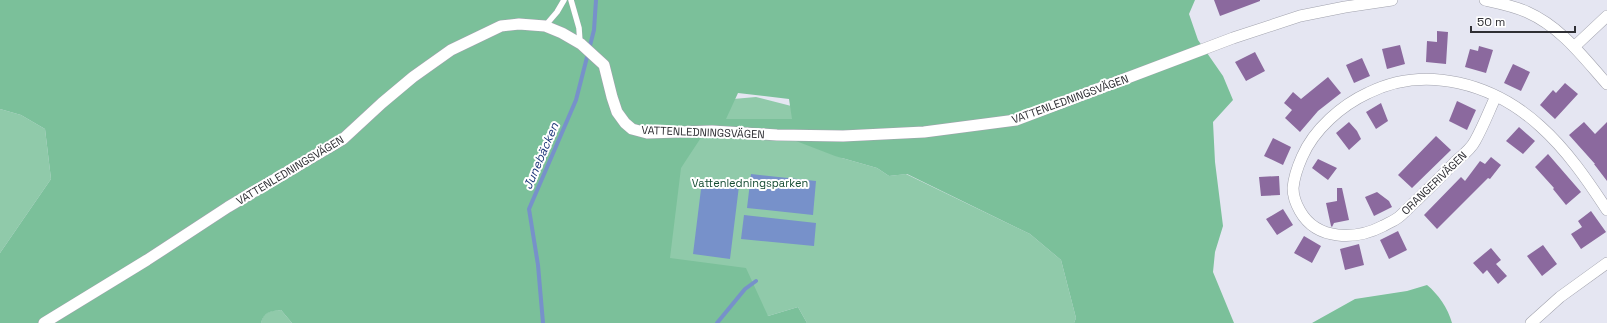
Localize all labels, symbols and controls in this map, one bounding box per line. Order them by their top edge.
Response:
scale bar [1471,8,1575,34]
text: 50 m [1477,14,1505,30]
street label: VATTENLEDNINGSVÄGEN [1010,71,1130,127]
water label: Junebäcken [520,120,562,192]
street label: VATTENLEDNINGSVÄGEN [641,123,765,141]
street label: VATTENLEDNINGSVÄGEN [234,132,346,208]
street label: ORANGERIVÄGEN [1398,148,1470,218]
park label: Vattenledningsparken [692,176,808,190]

